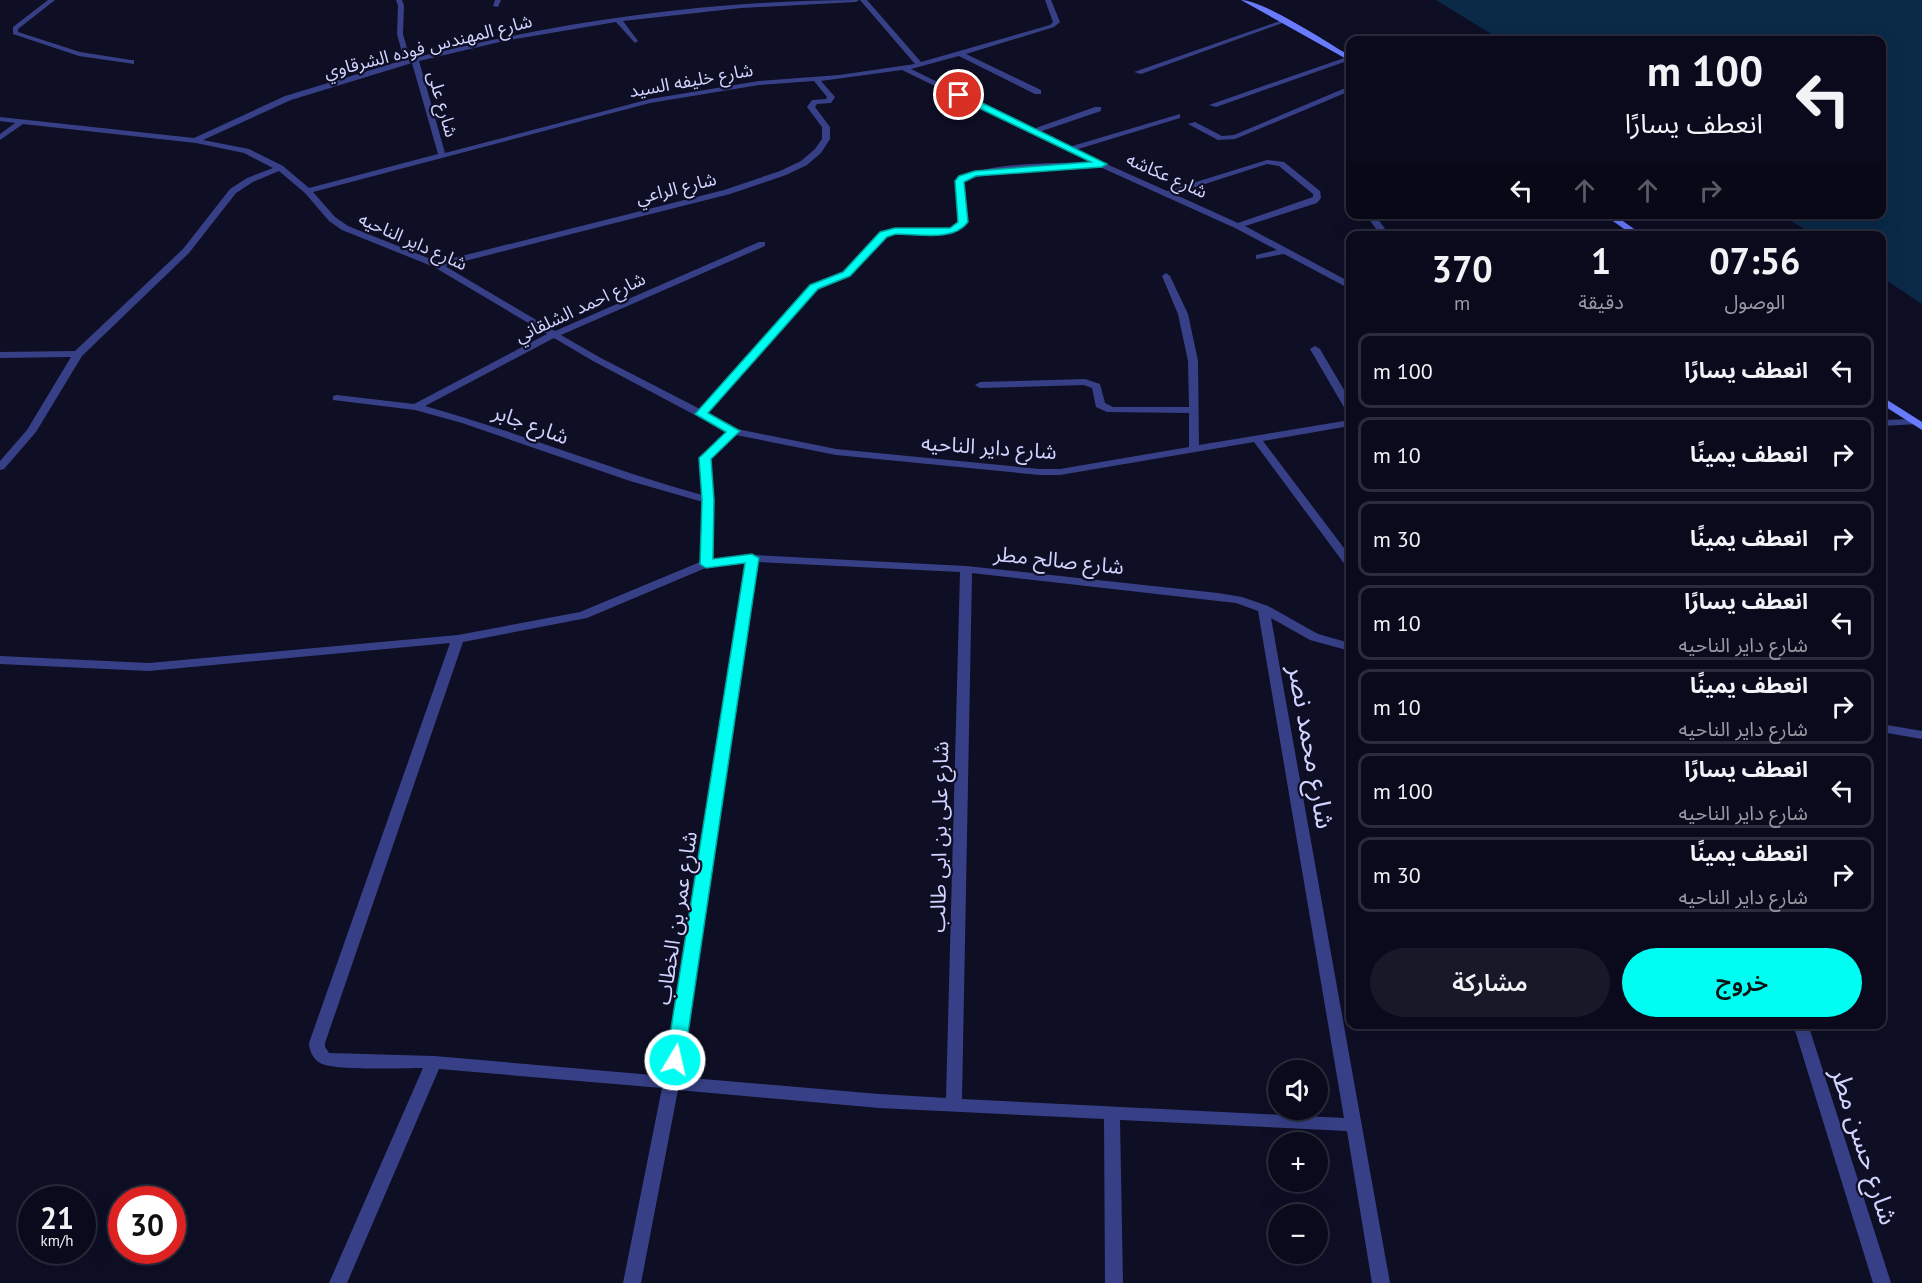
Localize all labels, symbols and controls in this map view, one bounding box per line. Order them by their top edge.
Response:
street label: شارع المهندس فوده الشرقاوي [321,9,535,86]
text: 100 m [1647,43,1763,98]
street label: شارع خليفه السيد [627,58,755,105]
icon: left [1784,60,1862,138]
street label: شارع على [420,68,463,140]
pin [933,69,984,120]
icon: arrive [942,78,975,111]
text: انعطف يسارًا [1625,106,1763,140]
street label: شارع عكاشه [1122,147,1211,206]
street label: شارع الراعي [633,167,719,212]
icon: left [1505,174,1538,207]
icon: ahead [1568,174,1601,207]
icon: ahead [1631,174,1664,207]
icon: right [1694,174,1727,207]
street label: شارع داير الناحيه [354,207,471,278]
text: 1 [1591,237,1611,284]
text: 07:56 [1709,237,1801,284]
text: 370 [1431,245,1493,292]
street label: شارع احمد الشلقاني [511,267,650,350]
text: دقيقة [1578,289,1624,315]
text: الوصول [1724,289,1785,315]
text: m [1454,290,1470,316]
icon: left [1826,354,1859,387]
text: انعطف يسارًا [1684,356,1808,384]
text: 100 m [1373,357,1433,385]
street label: شارع جابر [488,397,573,452]
street label: شارع داير الناحيه [920,429,1058,467]
icon: right [1826,438,1859,471]
text: انعطف يمينًا [1690,440,1808,468]
text: 10 m [1373,441,1421,469]
icon: right [1826,522,1859,555]
text: انعطف يمينًا [1690,524,1808,552]
text: 30 m [1373,525,1421,553]
street label: شارع صالح مطر [991,540,1125,582]
text: انعطف يسارًا [1684,587,1808,615]
icon: left [1826,606,1859,639]
text: 10 m [1373,609,1421,637]
text: شارع داير الناحيه [1679,632,1808,658]
street label: شارع محمد نصر [1278,662,1343,832]
text: انعطف يمينًا [1690,671,1808,699]
icon: right [1826,690,1859,723]
text: 10 m [1373,693,1421,721]
text: شارع داير الناحيه [1679,716,1808,742]
street label: شارع على بن ابى طالب [924,741,956,933]
text: انعطف يسارًا [1684,755,1808,783]
icon: left [1826,774,1859,807]
text: 100 m [1373,777,1433,805]
text: شارع داير الناحيه [1679,800,1808,826]
street label: شارع عمر بن الخطاب [649,829,705,1007]
text: انعطف يمينًا [1690,839,1808,867]
icon: right [1826,858,1859,891]
text: 30 m [1373,861,1421,889]
text: شارع داير الناحيه [1679,884,1808,910]
button: مشاركة [1370,948,1610,1017]
button: خروج [1622,948,1862,1017]
position arrow [643,1028,707,1092]
map controls [1268,1060,1328,1264]
button: sound [1268,1060,1328,1120]
street label: شارع حسن مطر [1821,1062,1906,1230]
button: + [1268,1132,1328,1192]
speed limit sign: 30 [108,1186,186,1264]
text: 21 [40,1198,74,1237]
button: − [1268,1204,1328,1264]
text: km/h [41,1231,73,1250]

